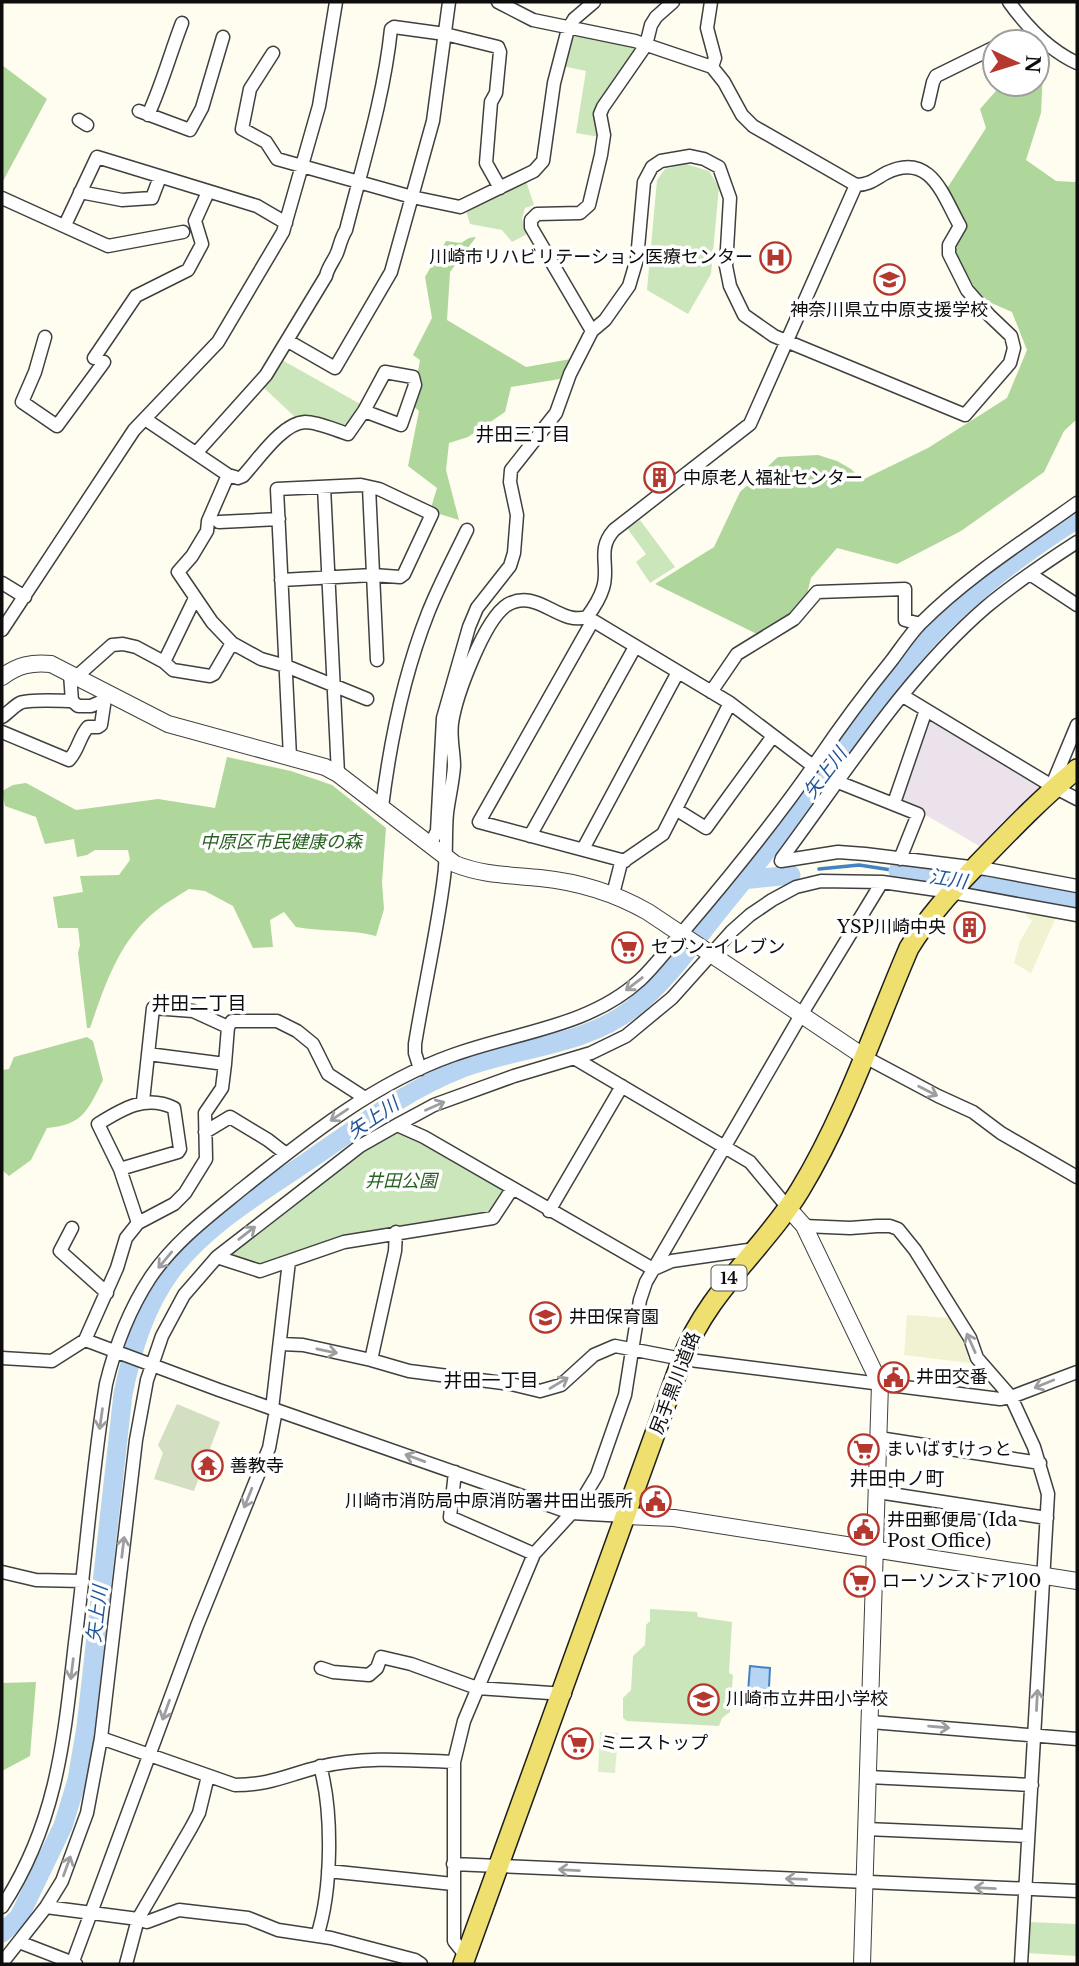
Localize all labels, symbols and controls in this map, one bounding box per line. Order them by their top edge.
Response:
north arrow [981,28,1051,98]
text: N [1020,54,1045,74]
hospital icon: 川崎市リハビリテーション医療センター [759,240,793,274]
place label: 川崎市リハビリテーション医療センター [429,246,753,268]
school or university icon: 神奈川県立中原支援学校 [872,263,906,297]
place label: 神奈川県立中原支援学校 [790,299,988,321]
district label: 井田三丁目 [475,423,571,446]
building icon: 中原老人福祉センター [643,461,677,495]
place label: 中原老人福祉センター [683,467,863,489]
water label: 矢上川 [799,742,853,803]
park label: 中原区市民健康の森 [200,831,364,853]
water label: 江川 [927,865,971,894]
building icon: YSP川崎中央 [952,910,986,944]
place label: YSP川崎中央 [836,916,946,938]
supermarket icon: セブン-イレブン [611,930,645,964]
place label: セブン-イレブン [651,936,785,958]
one-way arrow [625,976,643,991]
district label: 井田二丁目 [151,992,247,1015]
one-way arrow [917,1085,938,1099]
water label: 矢上川 [343,1091,405,1143]
one-way arrow [424,1099,445,1112]
one-way arrow [330,1108,349,1123]
park label: 井田公園 [365,1170,440,1192]
one-way arrow [238,1225,256,1240]
one-way arrow [157,1251,173,1269]
road number: 14 [712,1266,746,1290]
school or university icon: 井田保育園 [529,1300,563,1334]
place label: 井田保育園 [569,1306,659,1328]
street label: 尻手黒川道路 [645,1329,705,1437]
one-way arrow [964,1333,977,1354]
one-way arrow [316,1345,338,1358]
public building icon: 井田交番 [876,1360,910,1394]
place label: 井田交番 [916,1366,988,1388]
district label: 井田一丁目 [443,1369,539,1392]
one-way arrow [549,1375,568,1390]
one-way arrow [1034,1378,1055,1391]
one-way arrow [94,1407,107,1430]
supermarket icon: まいばすけっと [846,1432,880,1466]
place label: まいばすけっと [886,1438,1012,1460]
temple icon: 善教寺 [190,1449,224,1483]
one-way arrow [404,1451,426,1463]
place label: 善教寺 [230,1455,284,1477]
district label: 井田中ノ町 [849,1467,945,1490]
public building icon: 川崎市消防局中原消防署井田出張所 [639,1484,673,1518]
one-way arrow [241,1487,254,1509]
place label: 川崎市消防局中原消防署井田出張所 [345,1490,633,1512]
place label: 井田郵便局 (Ida Post Office) [887,1509,1017,1552]
public building icon: 井田郵便局 (Ida Post Office) [847,1513,881,1547]
one-way arrow [117,1536,130,1559]
supermarket icon: ローソンストア100 [842,1564,876,1598]
place label: ローソンストア100 [882,1570,1041,1592]
water label: 矢上川 [82,1582,112,1644]
one-way arrow [66,1657,79,1680]
school or university icon: 川崎市立井田小学校 [686,1682,720,1716]
place label: 川崎市立井田小学校 [726,1688,888,1710]
one-way arrow [1031,1690,1044,1712]
one-way arrow [159,1699,172,1721]
one-way arrow [927,1721,949,1734]
supermarket icon: ミニストップ [560,1726,594,1760]
place label: ミニストップ [600,1732,708,1754]
one-way arrow [62,1856,74,1878]
one-way arrow [558,1863,581,1876]
one-way arrow [785,1873,808,1886]
one-way arrow [973,1881,996,1894]

